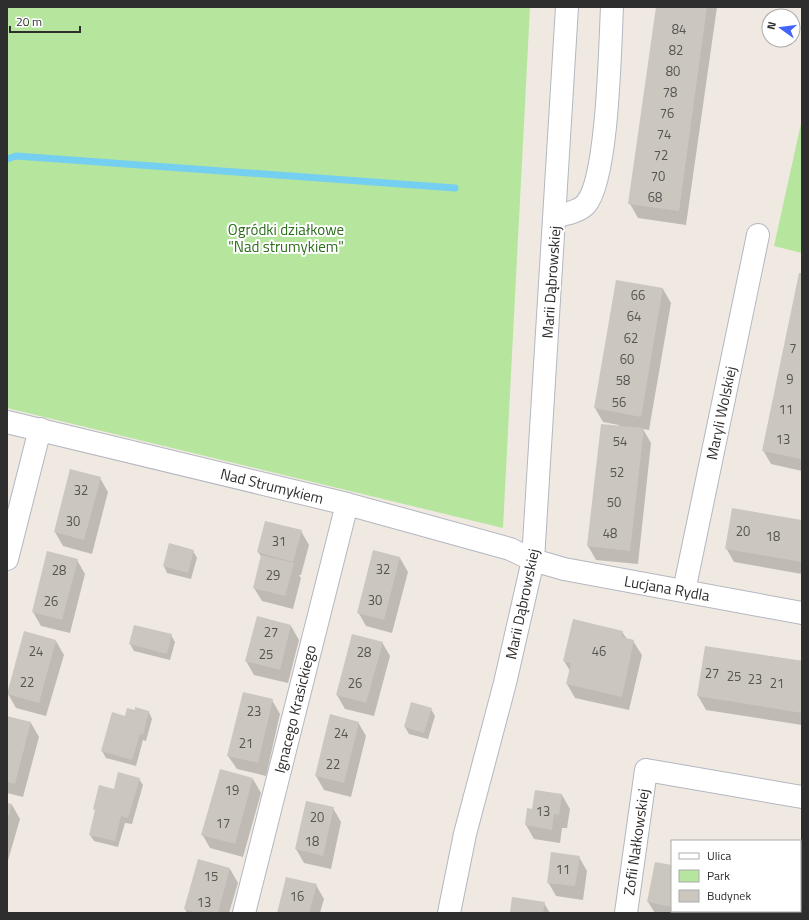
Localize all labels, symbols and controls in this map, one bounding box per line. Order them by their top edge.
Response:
scale bar [10,8,80,34]
north arrow [761,8,801,48]
text: 20 m [16,12,42,31]
house number: 84 [672,19,686,39]
text: N [763,20,780,31]
house number: 82 [669,40,683,60]
house number: 80 [666,61,680,81]
house number: 78 [663,82,677,102]
house number: 76 [660,103,674,123]
house number: 74 [657,124,671,144]
house number: 72 [654,145,668,165]
house number: 70 [651,166,665,186]
house number: 68 [648,187,662,207]
park label: Ogródki działkowe "Nad strumykiem" [228,218,344,258]
street label: Marii Dąbrowskiej [536,225,566,339]
house number: 66 [631,285,645,305]
house number: 64 [627,306,641,326]
house number: 62 [624,328,638,348]
house number: 7 [789,338,797,358]
house number: 60 [620,349,634,369]
street label: Maryli Wolskiej [700,364,742,462]
house number: 9 [786,369,794,389]
house number: 58 [616,370,630,390]
house number: 56 [612,392,626,412]
house number: 11 [779,399,793,419]
house number: 13 [776,429,790,449]
house number: 54 [613,431,627,451]
street label: Nad Strumykiem [218,462,326,510]
house number: 52 [610,462,624,482]
house number: 32 [74,480,88,500]
house number: 50 [607,492,621,512]
house number: 30 [66,511,80,531]
house number: 20 [736,521,750,541]
house number: 48 [603,523,617,543]
house number: 18 [766,526,780,546]
house number: 31 [272,531,286,551]
street label: Marii Dąbrowskiej [499,546,545,662]
house number: 32 [376,559,390,579]
house number: 28 [52,560,66,580]
house number: 29 [266,565,280,585]
street label: Lucjana Rydla [622,569,712,607]
house number: 30 [368,590,382,610]
house number: 26 [44,591,58,611]
house number: 27 [264,622,278,642]
house number: 24 [29,641,43,661]
house number: 46 [592,641,606,661]
street label: Ignacego Krasickiego [268,642,322,776]
house number: 28 [357,642,371,662]
house number: 25 [259,644,273,664]
house number: 27 [705,663,719,683]
house number: 25 [727,666,741,686]
house number: 23 [748,669,762,689]
house number: 22 [20,672,34,692]
house number: 26 [348,673,362,693]
house number: 21 [770,673,784,693]
house number: 23 [247,701,261,721]
house number: 24 [334,723,348,743]
house number: 21 [239,733,253,753]
house number: 22 [326,754,340,774]
house number: 19 [225,780,239,800]
street label: Zofii Nałkowskiej [617,787,655,897]
house number: 13 [536,801,550,821]
house number: 20 [310,807,324,827]
house number: 17 [216,813,230,833]
house number: 18 [305,831,319,851]
legend [671,840,801,912]
text: Ulica [707,846,731,865]
house number: 11 [556,859,570,879]
house number: 15 [204,866,218,886]
text: Park [707,866,730,885]
house number: 16 [290,886,304,906]
text: Budynek [707,886,751,905]
house number: 13 [197,892,211,912]

